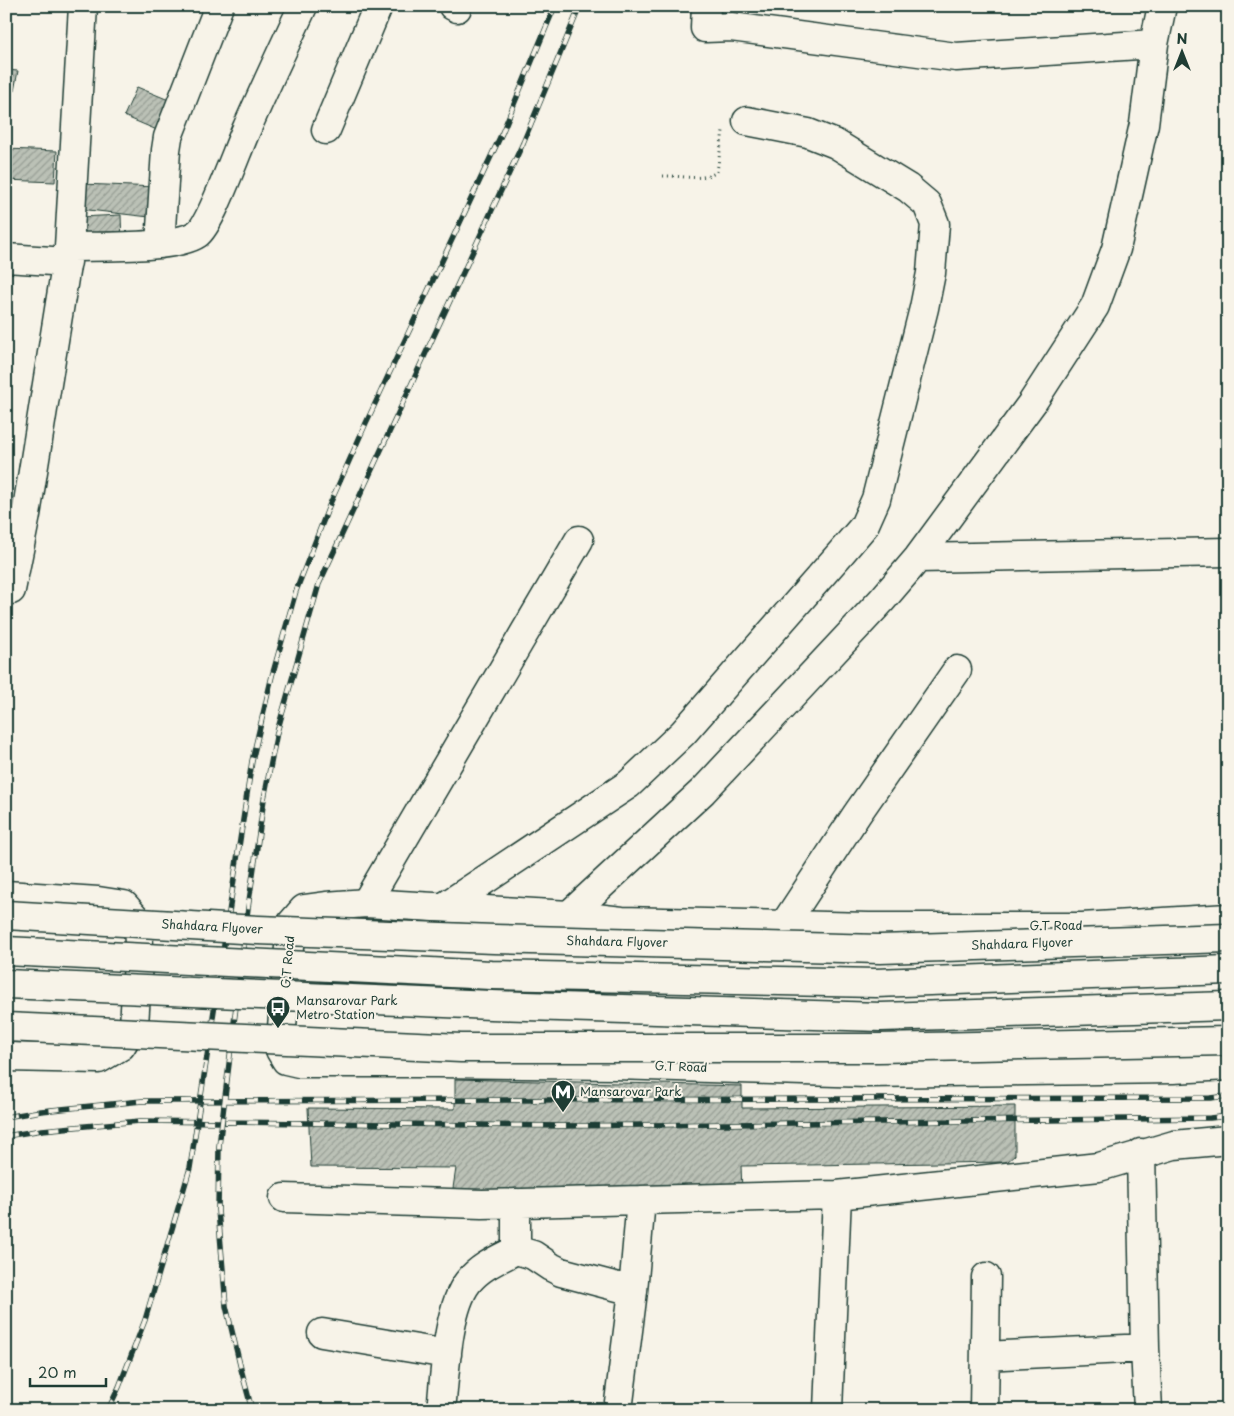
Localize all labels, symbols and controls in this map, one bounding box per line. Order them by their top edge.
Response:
north arrow [1156,28,1206,78]
text: N [1176,28,1188,49]
street label: Shahdara Flyover [161,914,264,938]
street label: G.T Road [1030,916,1082,934]
street label: Shahdara Flyover [566,931,668,951]
street label: Shahdara Flyover [971,932,1074,954]
street label: G.T Road [276,935,298,989]
place label: Mansarovar Park Metro Station [296,991,398,1023]
bus stop icon: Mansarovar Park Metro Station [265,995,291,1029]
street label: G.T Road [654,1056,708,1076]
metro station icon: Mansarovar Park [550,1079,576,1113]
place label: Mansarovar Park [580,1082,682,1100]
scale bar [30,1356,106,1388]
text: 20 m [38,1360,77,1383]

